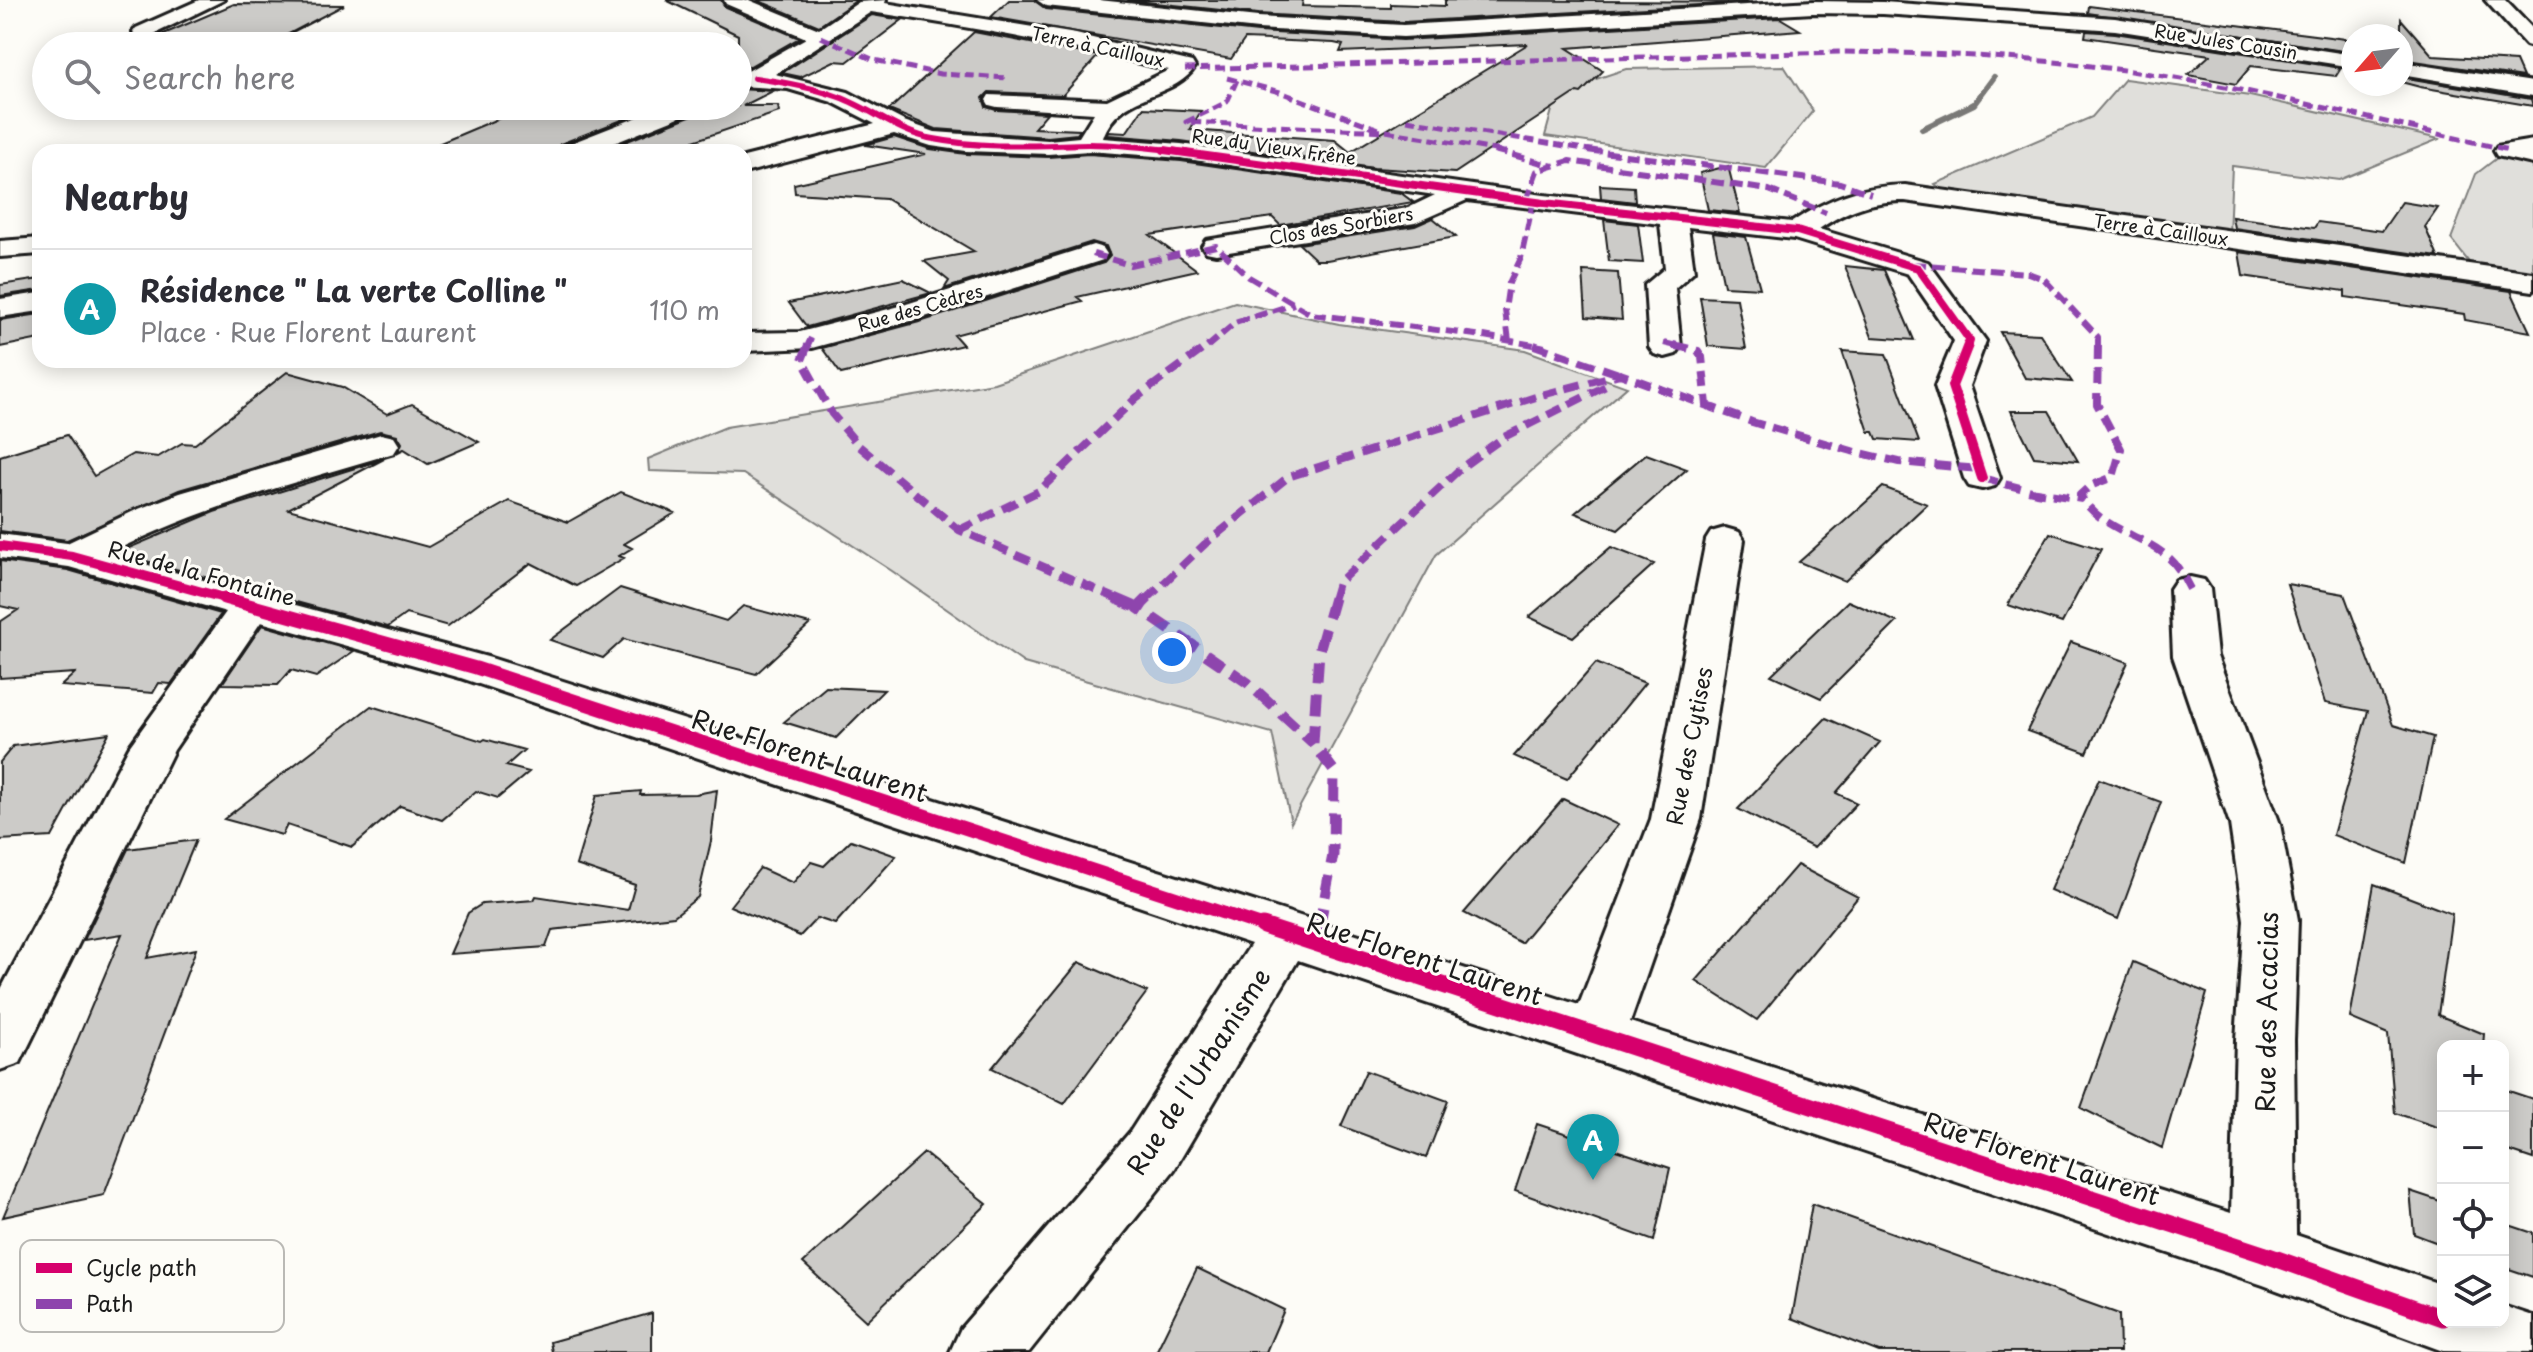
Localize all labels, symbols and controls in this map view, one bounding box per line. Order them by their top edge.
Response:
street label: Rue Jules Cousin [2153,16,2299,66]
street label: Terre à Cailloux [1029,19,1167,73]
north arrow [2341,24,2413,96]
search box [32,32,752,120]
icon: search [60,54,104,98]
text: Search here [124,54,296,99]
street label: Rue du Vieux Frêne [1190,121,1358,171]
text: Nearby [64,170,189,222]
street label: Clos des Sorbiers [1267,199,1415,251]
street label: Terre à Cailloux [2092,206,2230,252]
text: Résidence " La verte Colline " [140,267,567,312]
street label: Rue des Cèdres [854,276,986,338]
text: A [80,290,100,329]
text: 110 m [649,290,720,329]
text: Place · Rue Florent Laurent [140,312,476,351]
street label: Rue de la Fontaine [104,531,300,613]
your location [1152,632,1192,672]
street label: Rue des Cytises [1656,664,1720,828]
street label: Rue Florent Laurent [687,698,933,812]
street label: Rue Florent Laurent [1302,901,1548,1015]
street label: Rue des Acacias [2245,911,2287,1113]
street label: Rue de l'Urbanisme [1116,960,1280,1182]
map controls [2437,1040,2509,1328]
button: + [2437,1040,2509,1112]
street label: Rue Florent Laurent [1919,1101,2165,1215]
button: − [2437,1112,2509,1184]
pin: A [1567,1114,1619,1180]
button: locate [2437,1184,2509,1256]
legend [20,1240,284,1332]
text: Cycle path [86,1250,197,1283]
button: layers [2437,1256,2509,1328]
text: Path [86,1286,134,1319]

